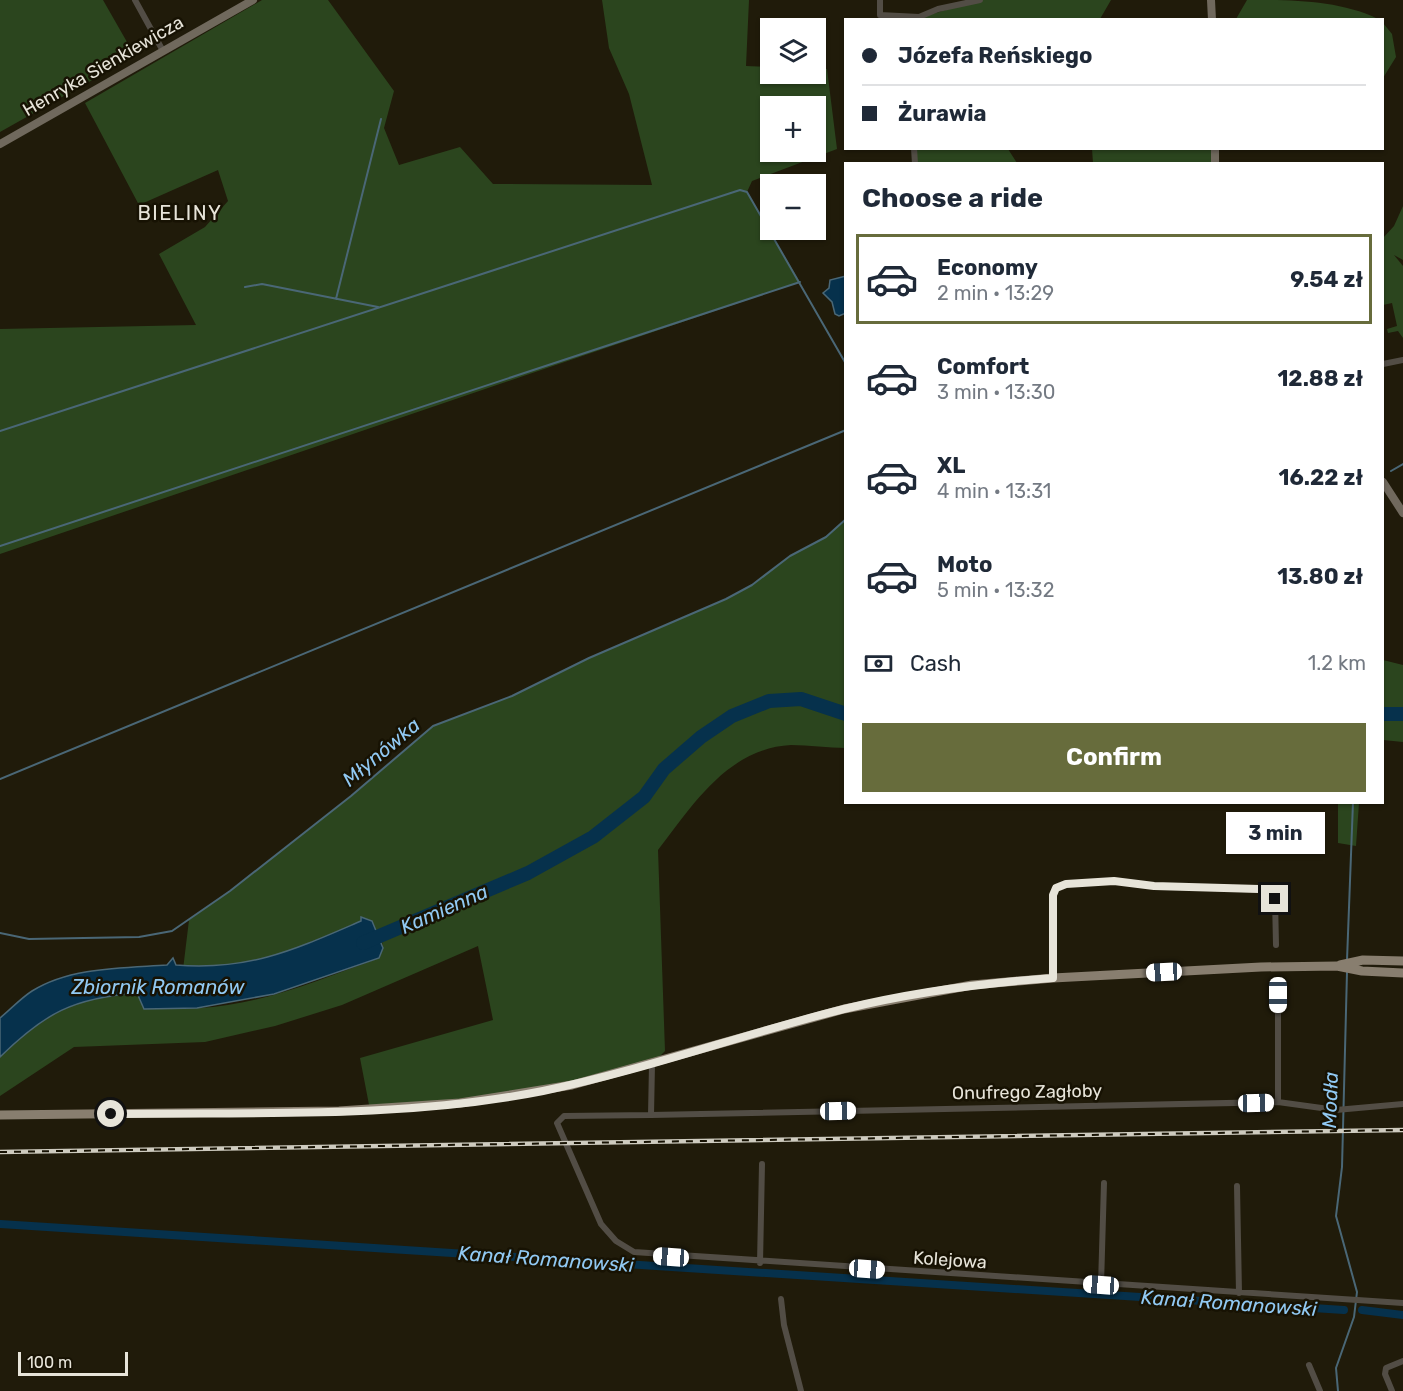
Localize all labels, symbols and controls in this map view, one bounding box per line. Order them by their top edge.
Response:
street label: Henryka Sienkiewicza [19,11,187,121]
map controls [760,18,826,240]
button: layers [760,18,826,84]
text: Józefa Reńskiego [898,42,1092,69]
button: + [760,96,826,162]
text: Żurawia [898,100,987,127]
button: − [760,174,826,240]
text: Choose a ride [862,182,1043,214]
district label: BIELINY [138,201,223,225]
icon: car [865,252,919,306]
text: Economy [937,254,1038,281]
text: 9.54 zł [1290,266,1363,293]
text: 2 min · 13:29 [937,281,1054,305]
icon: car [865,351,919,405]
text: Comfort [937,353,1029,380]
text: 12.88 zł [1277,365,1363,392]
text: 3 min · 13:30 [937,380,1055,404]
icon: car [865,450,919,504]
text: XL [937,452,965,479]
text: 16.22 zł [1278,464,1363,491]
text: 4 min · 13:31 [937,479,1051,503]
icon: car [865,549,919,603]
text: Moto [937,551,992,578]
text: 13.80 zł [1277,563,1363,590]
text: 5 min · 13:32 [937,578,1054,602]
icon: cash [862,647,895,680]
text: Cash [910,650,961,677]
text: 1.2 km [1308,651,1366,675]
water label: Młynówka [337,712,425,791]
button: Confirm [862,723,1366,792]
callout: 3 min [1226,812,1324,854]
text: 3 min [1248,821,1303,845]
water label: Kamienna [396,879,492,939]
route end [1261,885,1288,912]
car [1146,962,1182,982]
water label: Zbiornik Romanów [70,975,246,999]
car [1269,977,1287,1013]
water label: Modła [1317,1071,1343,1129]
street label: Onufrego Zagłoby [952,1080,1102,1104]
car [1238,1094,1274,1112]
route start [97,1100,124,1127]
car [820,1102,856,1120]
water label: Kanał Romanowski [457,1241,636,1277]
street label: Kolejowa [912,1246,988,1274]
car [652,1247,690,1267]
car [848,1259,886,1279]
car [1082,1275,1120,1295]
water label: Kanał Romanowski [1140,1285,1319,1321]
scale bar [18,1349,128,1376]
text: 100 m [27,1353,72,1372]

